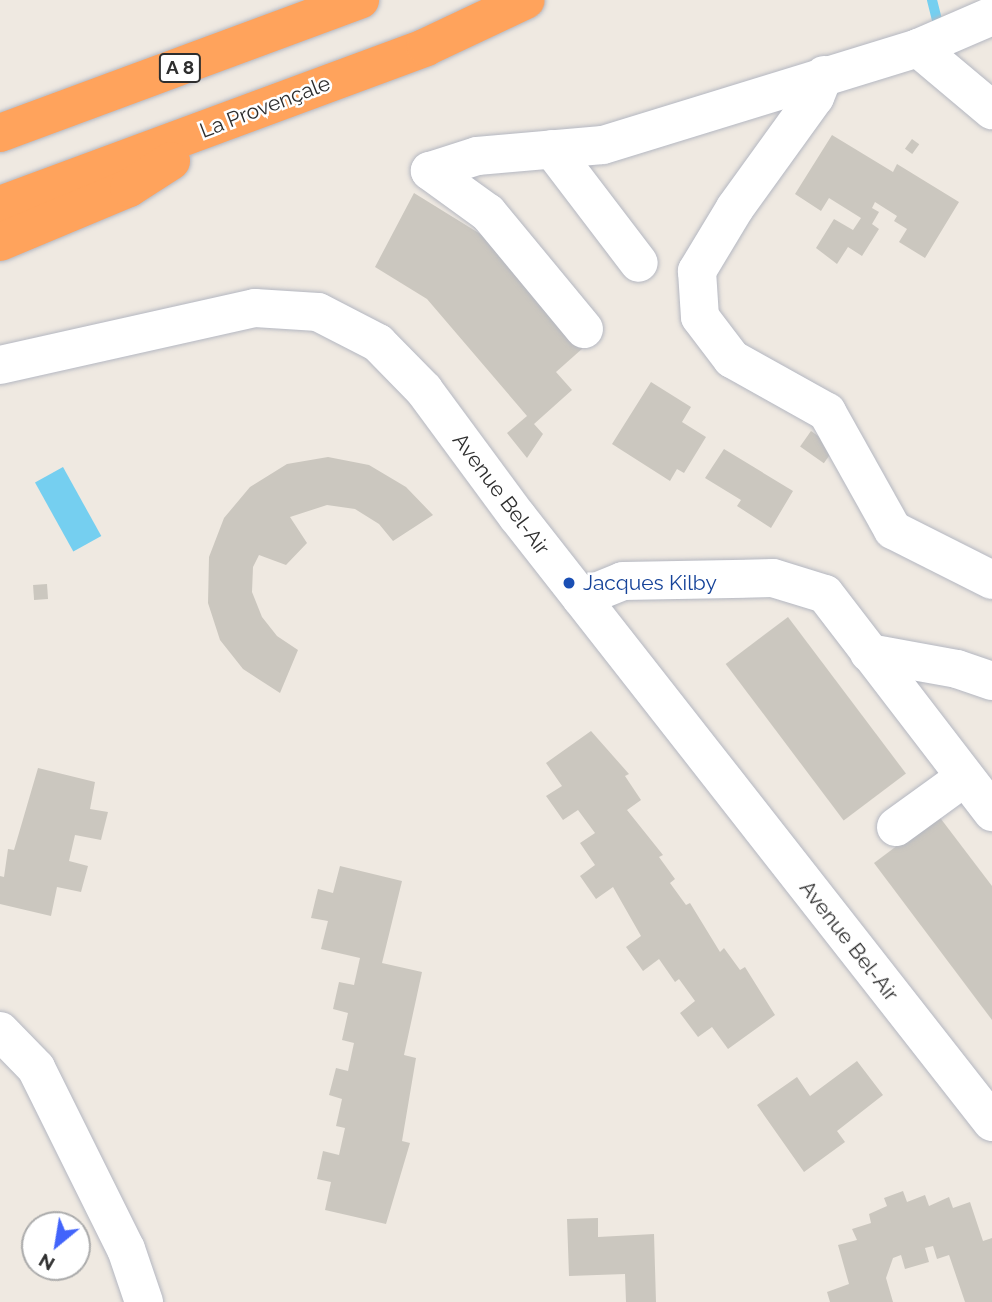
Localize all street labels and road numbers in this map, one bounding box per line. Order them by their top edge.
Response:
road number: A 8 [157,52,203,83]
street label: La Provençale [196,71,334,143]
street label: Avenue Bel-Air [447,428,555,560]
street label: Avenue Bel-Air [794,876,904,1006]

